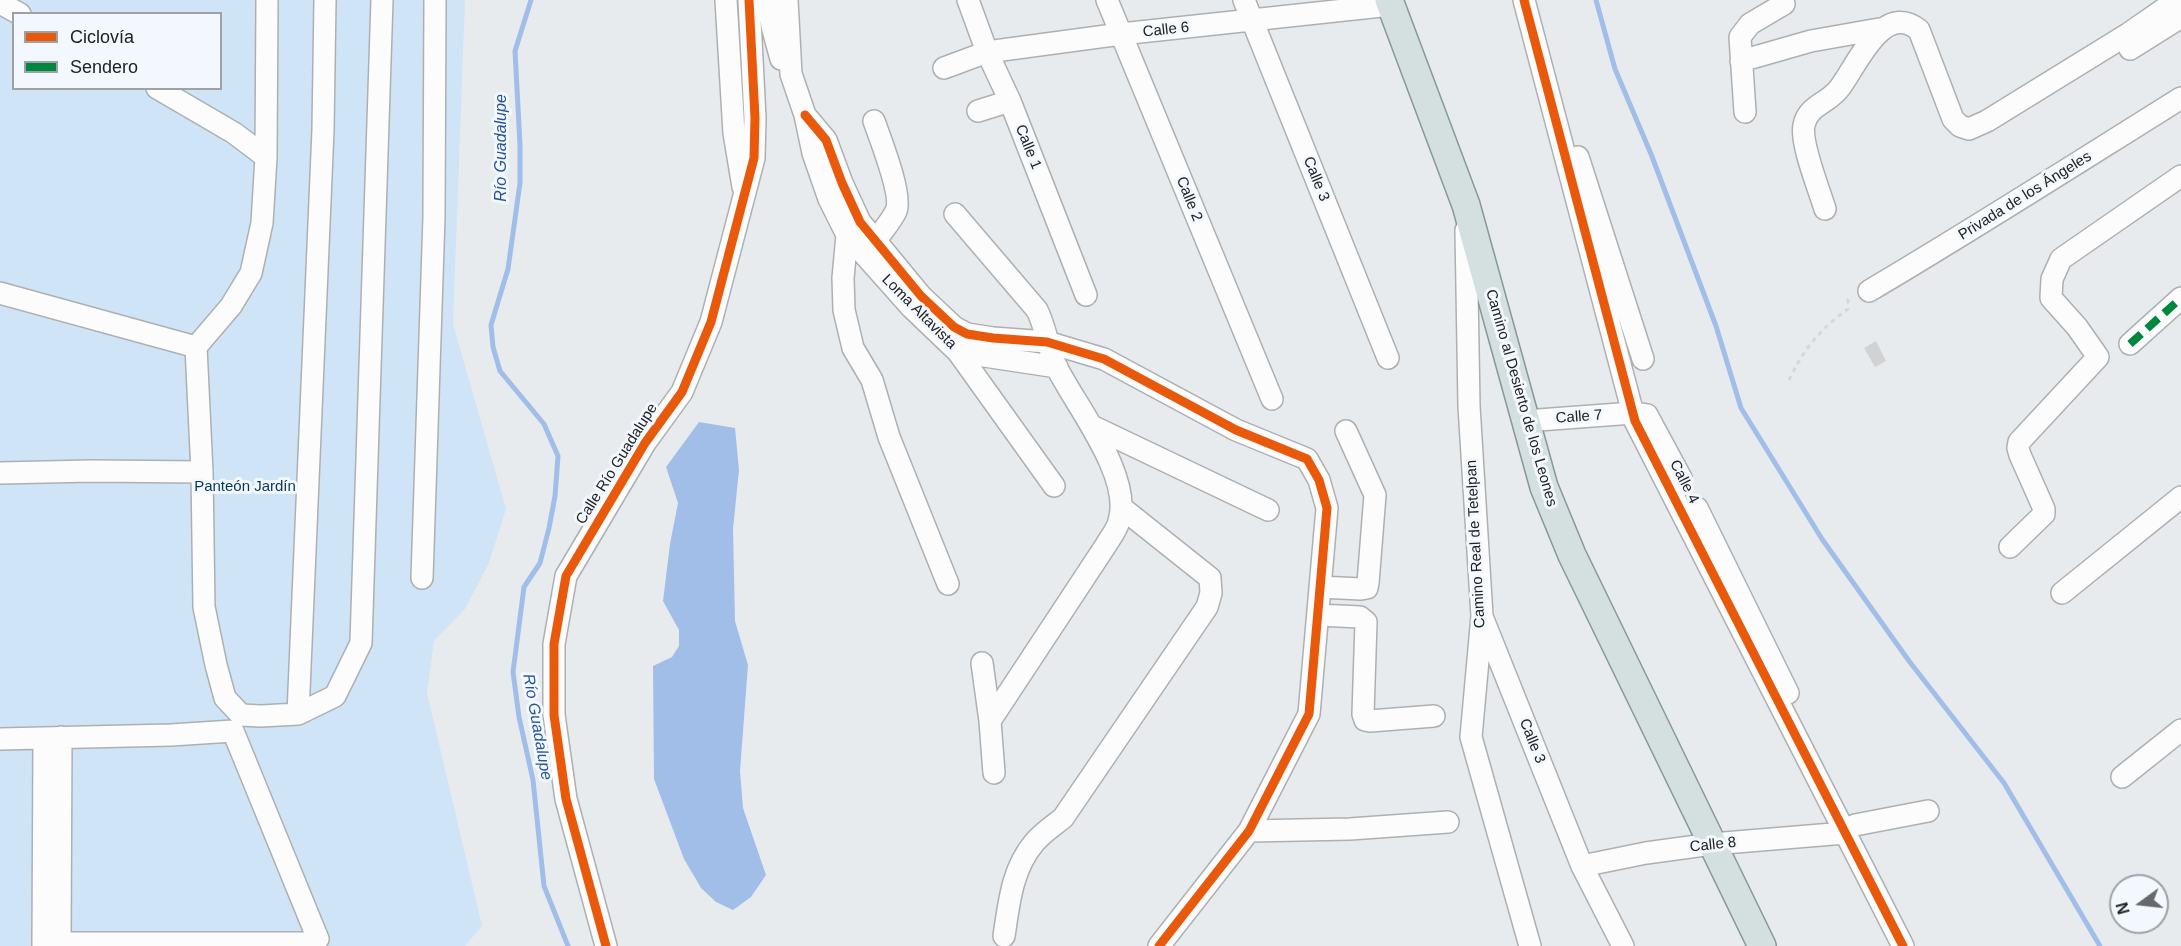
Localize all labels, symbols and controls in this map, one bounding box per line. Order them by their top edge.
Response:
legend [12,12,222,90]
street label: Calle 6 [1142,19,1190,41]
text: Ciclovía [70,27,134,47]
text: Sendero [70,57,138,77]
water label: Río Guadalupe [492,94,512,202]
street label: Calle 1 [1011,122,1045,172]
street label: Privada de los Ángeles [1955,148,2095,244]
street label: Calle 3 [1299,154,1333,204]
street label: Calle 2 [1172,174,1206,224]
street label: Loma Altavista [878,271,960,353]
street label: Camino al Desierto de los Leones [1481,287,1561,509]
street label: Calle Río Guadalupe [572,400,662,528]
street label: Calle 7 [1555,406,1603,428]
street label: Calle 4 [1665,457,1703,507]
street label: Camino Real de Tetelpan [1463,459,1489,629]
park label: Panteón Jardín [194,478,296,496]
water label: Río Guadalupe [518,672,556,782]
street label: Calle 3 [1515,716,1549,766]
street label: Calle 8 [1689,834,1737,856]
north arrow [2109,874,2169,934]
text: N [2113,900,2133,916]

